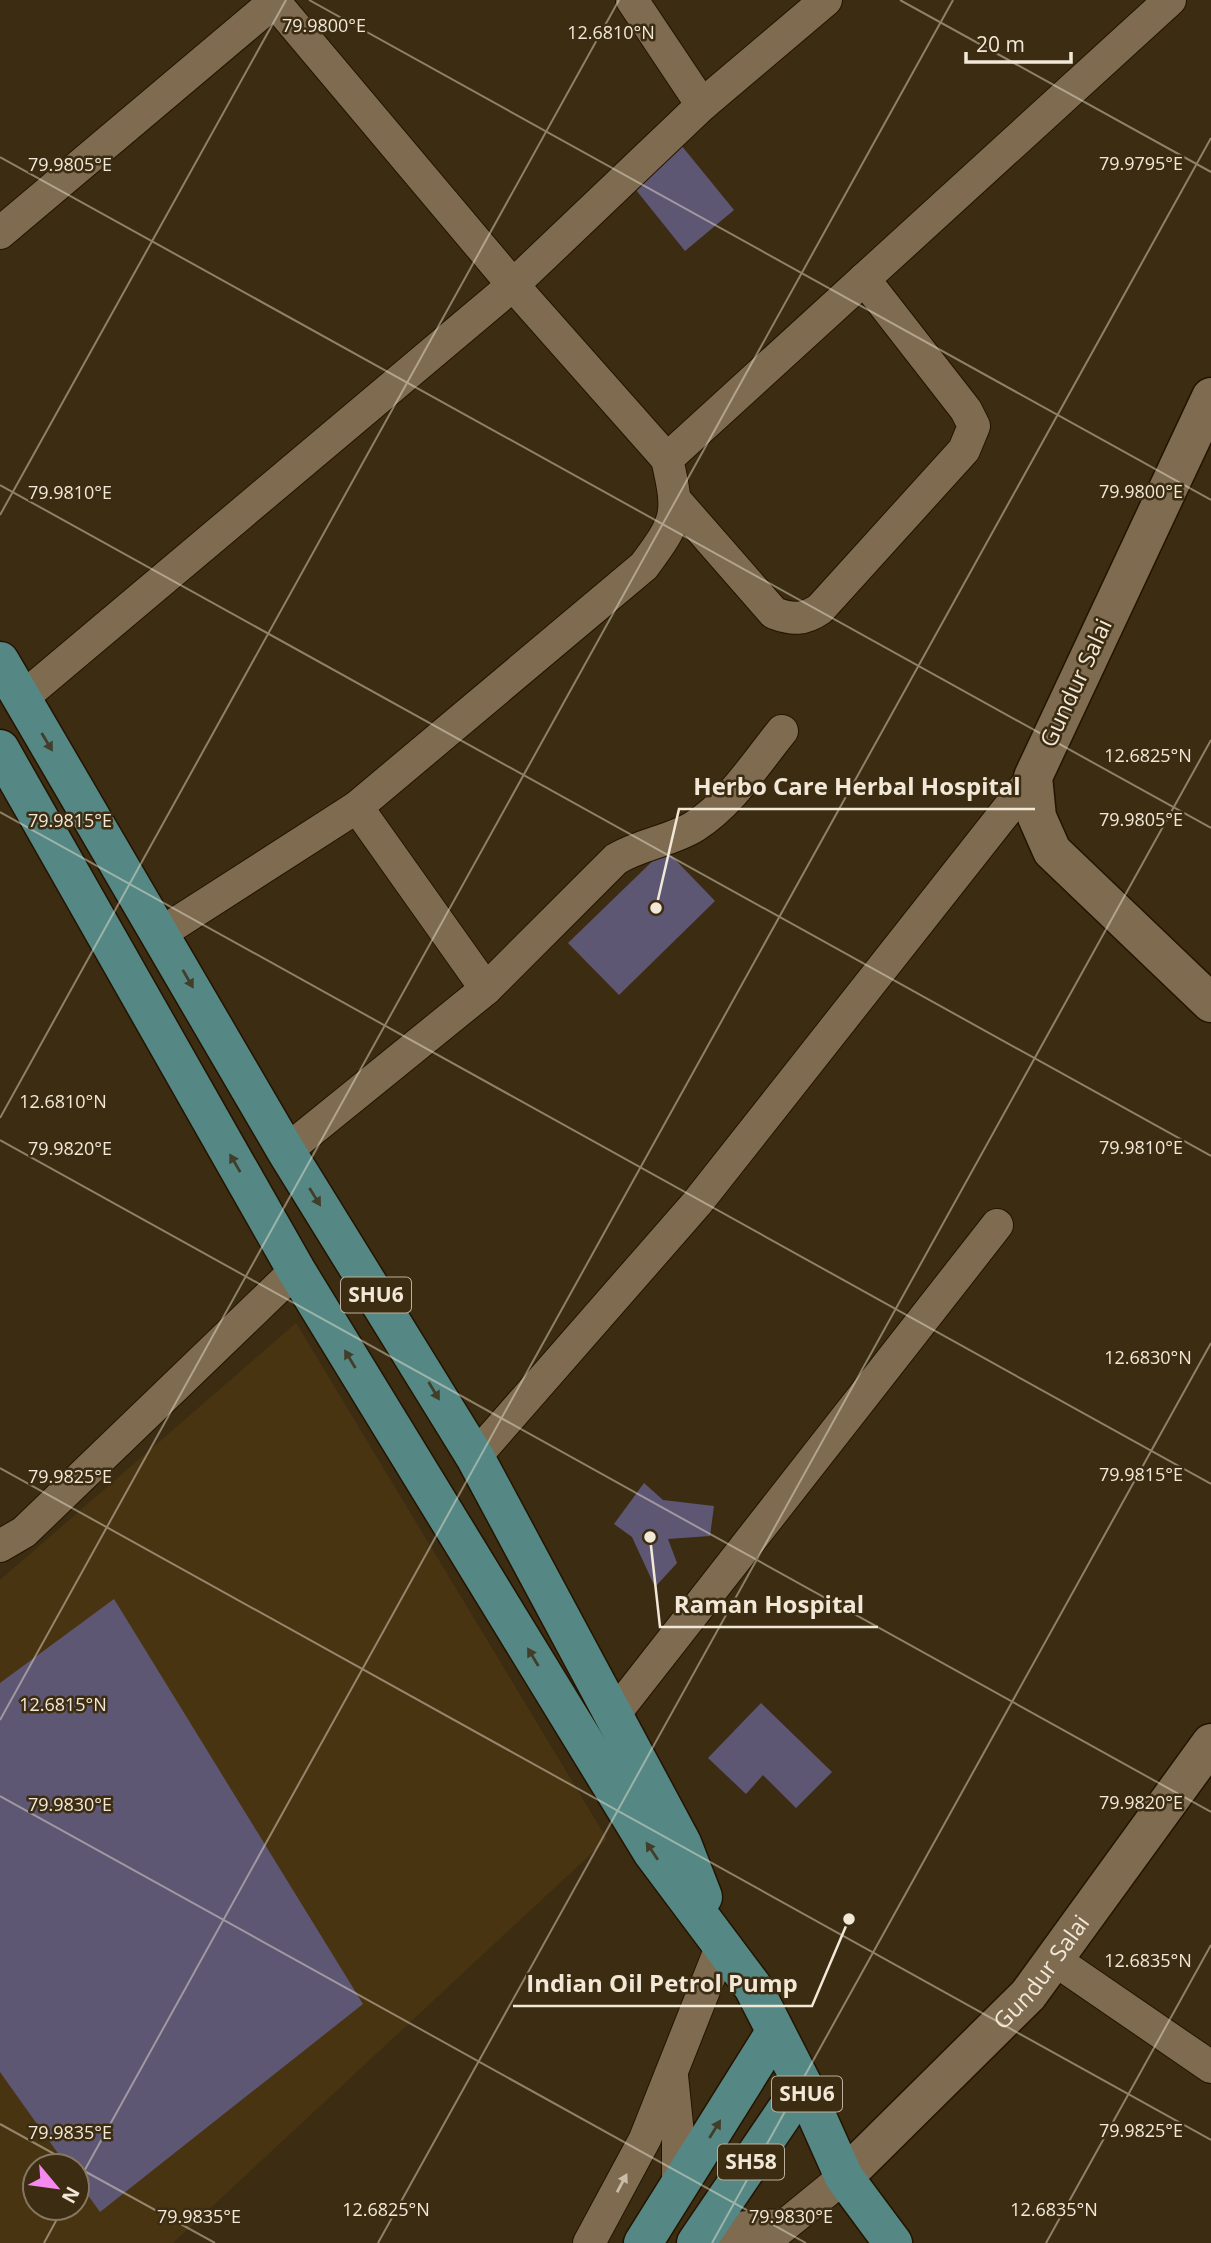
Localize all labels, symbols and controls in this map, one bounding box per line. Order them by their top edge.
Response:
text: 79.9800°E [282,13,366,37]
text: 12.6810°N [567,20,655,44]
scale bar [966,21,1071,65]
text: 20 m [976,30,1025,58]
text: 79.9795°E [1099,151,1183,175]
text: 79.9805°E [28,152,112,176]
text: 79.9800°E [1099,479,1183,503]
text: 79.9810°E [28,480,112,504]
street label: Gundur Salai [1031,613,1119,752]
one-way arrow [40,732,53,751]
text: 12.6825°N [1104,743,1192,767]
callout: Herbo Care Herbal Hospital [679,764,1035,809]
text: Herbo Care Herbal Hospital [693,769,1021,802]
text: 79.9805°E [1099,807,1183,831]
text: 79.9815°E [28,808,112,832]
one-way arrow [182,970,194,989]
text: 12.6810°N [19,1089,107,1113]
text: 79.9810°E [1099,1135,1183,1159]
text: 79.9820°E [28,1136,112,1160]
one-way arrow [229,1153,241,1172]
one-way arrow [308,1187,321,1206]
road number: SHU6 [341,1278,411,1312]
text: 12.6830°N [1104,1345,1192,1369]
one-way arrow [344,1349,357,1368]
one-way arrow [428,1381,441,1400]
text: 79.9815°E [1099,1462,1183,1486]
text: 79.9825°E [28,1464,112,1488]
callout: Raman Hospital [660,1582,878,1627]
text: Raman Hospital [674,1587,864,1620]
one-way arrow [526,1648,539,1667]
text: 12.6815°N [19,1692,107,1716]
text: 79.9820°E [1099,1790,1183,1814]
text: 79.9830°E [28,1792,112,1816]
one-way arrow [645,1842,659,1860]
street label: Gundur Salai [985,1908,1096,2036]
text: 12.6835°N [1104,1948,1192,1972]
callout: Indian Oil Petrol Pump [513,1961,812,2006]
text: Indian Oil Petrol Pump [526,1966,798,1999]
road number: SHU6 [772,2076,842,2112]
text: 79.9825°E [1099,2118,1183,2142]
one-way arrow [708,2119,721,2138]
text: 79.9835°E [28,2120,112,2144]
road number: SH58 [718,2144,784,2180]
north arrow [21,2152,91,2222]
one-way arrow [616,2173,627,2193]
text: N [56,2182,86,2208]
text: 12.6825°N [342,2197,430,2221]
text: 12.6835°N [1010,2197,1098,2221]
text: 79.9835°E [157,2204,241,2228]
text: 79.9830°E [749,2204,833,2228]

